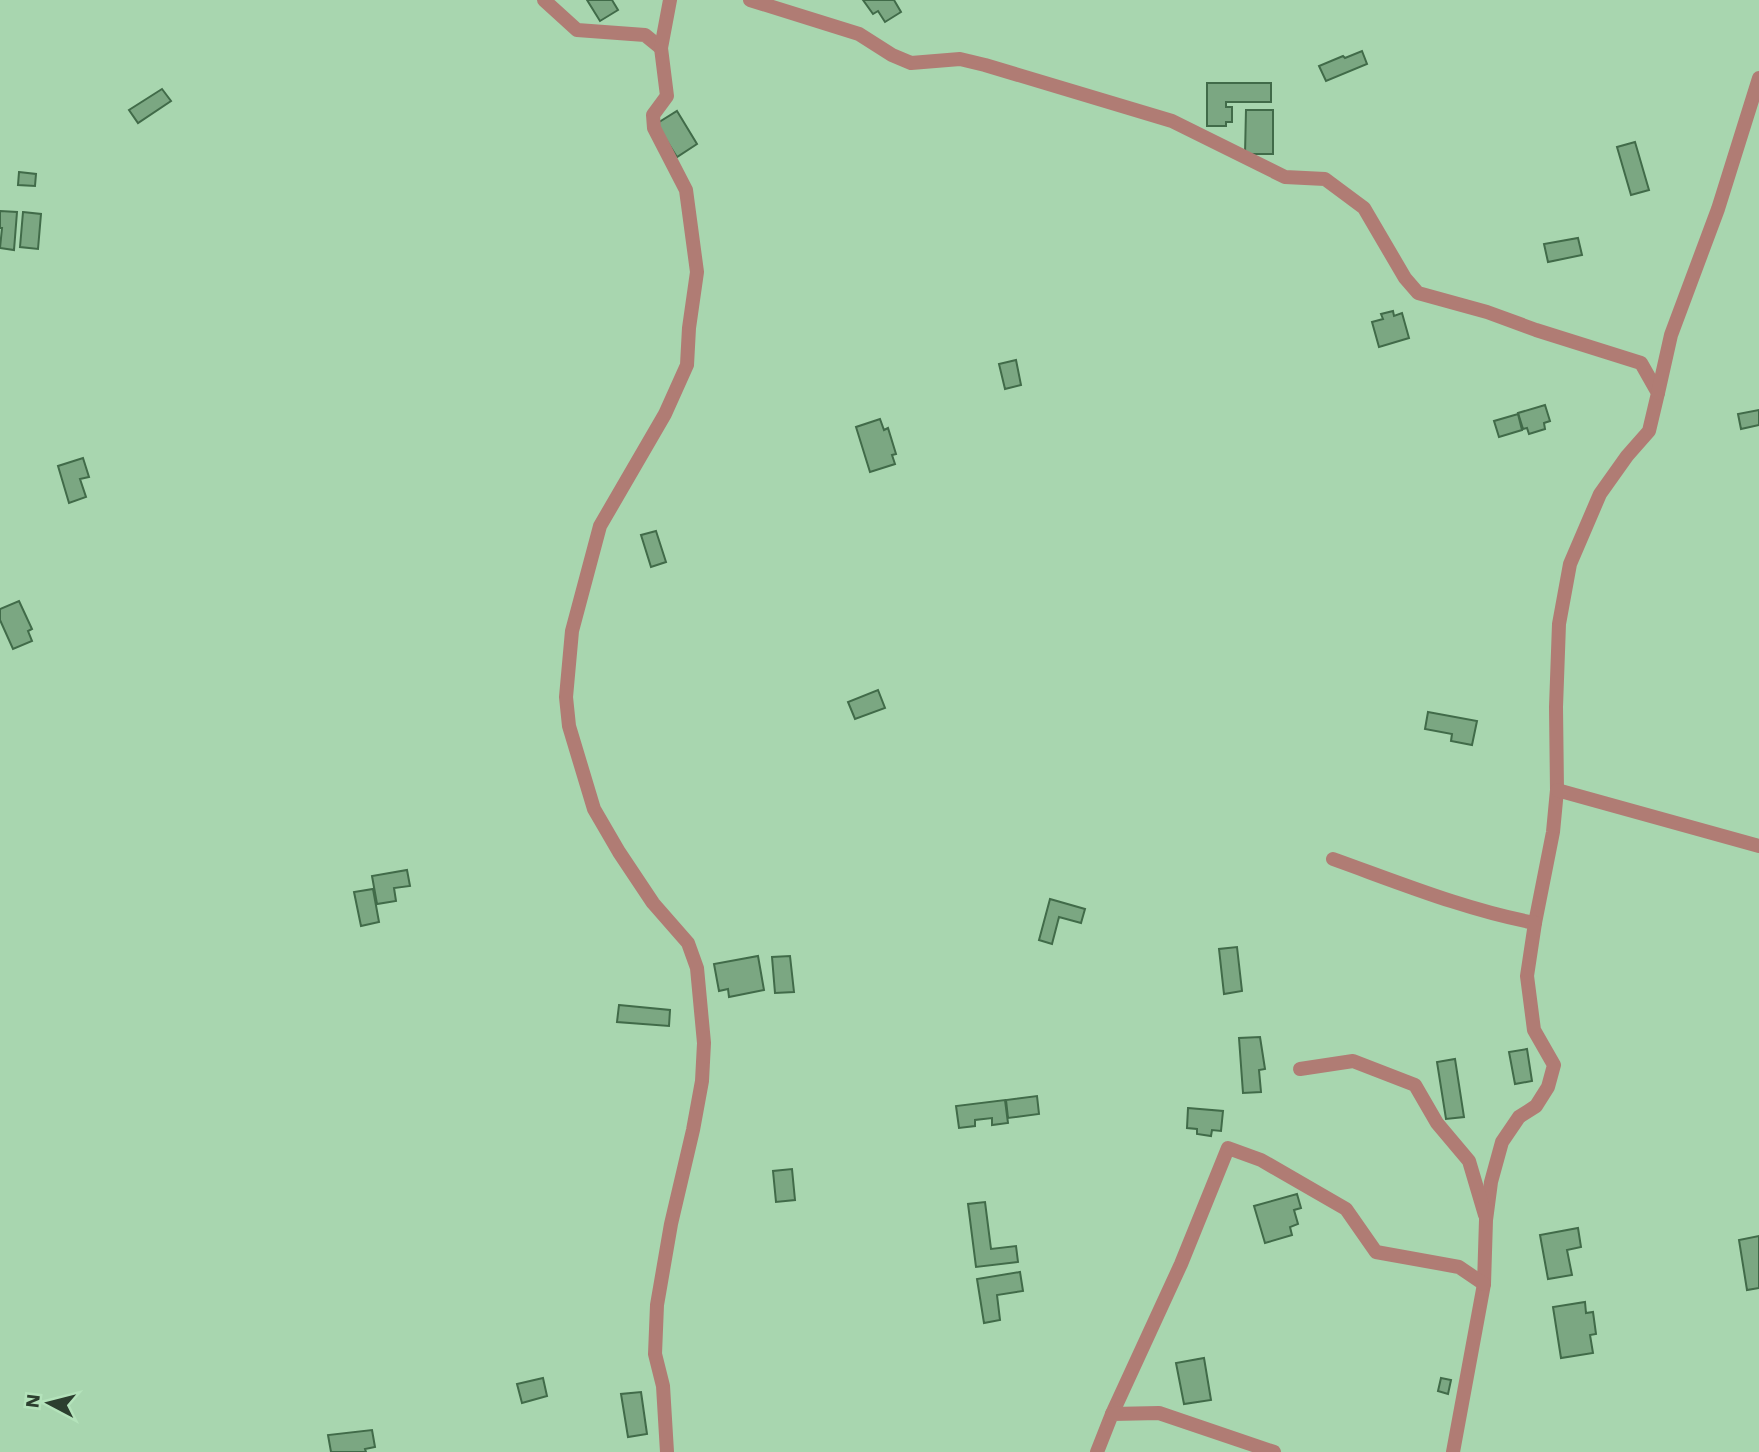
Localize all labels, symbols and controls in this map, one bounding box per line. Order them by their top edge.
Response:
north arrow [14,1368,84,1438]
text: N [20,1393,45,1409]

